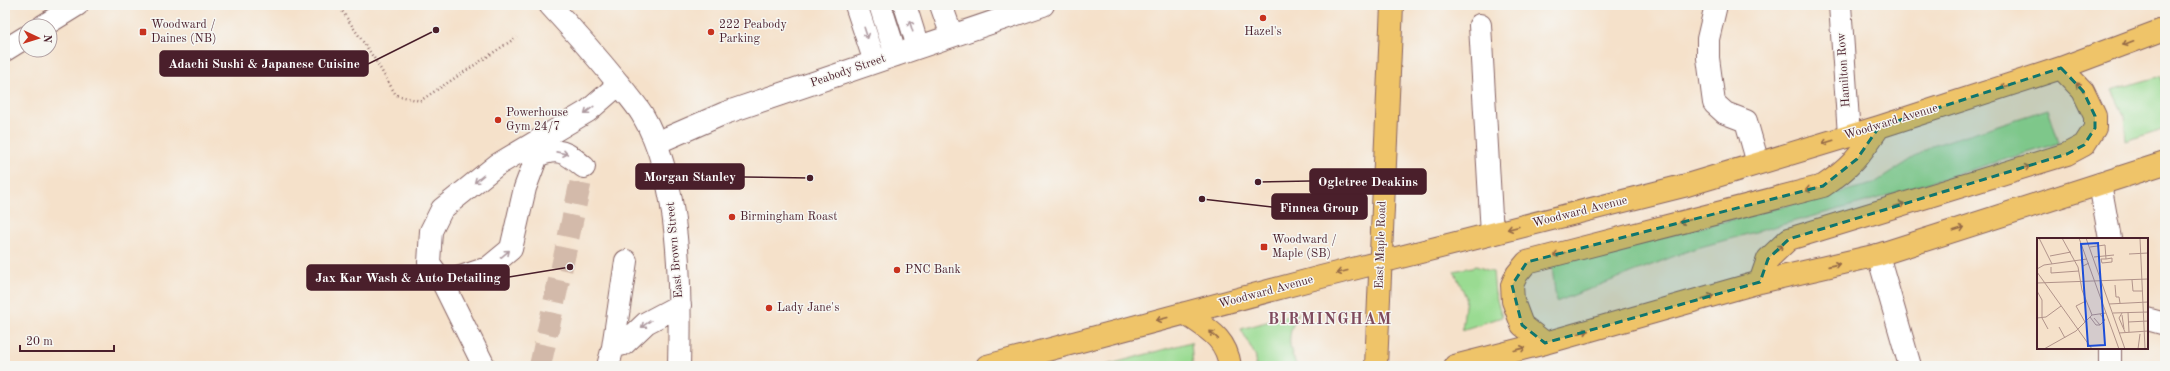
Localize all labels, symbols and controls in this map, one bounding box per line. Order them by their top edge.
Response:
marker: Hazel's [1258,13,1268,23]
north arrow [18,18,58,58]
place label: Woodward / Daines (NB) [151,19,217,45]
place label: 222 Peabody Parking [719,19,788,45]
one-way arrow [907,20,914,33]
place label: Hazel's [1244,26,1282,38]
marker: Woodward / Daines (NB) [138,27,148,37]
marker: 222 Peabody Parking [706,27,716,37]
one-way arrow [862,27,870,39]
street label: Hamilton Row [1835,31,1853,108]
text: N [41,34,52,44]
one-way arrow [2123,39,2135,47]
callout: Adachi Sushi & Japanese Cuisine [160,51,368,76]
street label: Peabody Street [809,52,887,90]
text: Adachi Sushi & Japanese Cuisine [168,58,360,71]
one-way arrow [2075,82,2084,92]
one-way arrow [2000,83,2013,90]
street label: Woodward Avenue [1843,102,1940,142]
one-way arrow [584,105,595,114]
place label: Powerhouse Gym 24/7 [506,107,569,133]
marker: Powerhouse Gym 24/7 [493,115,503,125]
one-way arrow [1822,139,1835,146]
one-way arrow [555,149,568,157]
callout: Morgan Stanley [636,164,744,189]
one-way arrow [2017,164,2030,171]
callout: Ogletree Deakins [1310,169,1426,194]
text: Morgan Stanley [644,171,736,184]
one-way arrow [474,174,485,183]
text: Ogletree Deakins [1318,176,1418,189]
one-way arrow [1804,186,1817,193]
callout: Finnea Group [1272,194,1367,219]
street label: Woodward Avenue [1531,194,1629,230]
street label: East Brown Street [665,201,685,299]
street label: East Maple Road [1373,201,1389,289]
one-way arrow [1892,201,1905,208]
text: Finnea Group [1279,202,1359,215]
place label: Birmingham Roast [740,211,837,223]
marker: Birmingham Roast [727,212,737,222]
one-way arrow [1678,218,1691,226]
one-way arrow [1507,225,1520,233]
one-way arrow [1952,225,1965,232]
place label: Woodward / Maple (SB) [1272,234,1337,260]
inset map [2037,238,2148,349]
marker: Woodward / Maple (SB) [1259,242,1269,252]
one-way arrow [1773,244,1783,254]
one-way arrow [500,249,511,258]
one-way arrow [1553,251,1566,258]
one-way arrow [1827,260,1840,268]
place label: PNC Bank [905,264,961,276]
callout: Jax Kar Wash & Auto Detailing [307,265,509,290]
marker: PNC Bank [892,265,902,275]
one-way arrow [1336,268,1349,276]
text: Jax Kar Wash & Auto Detailing [315,272,501,285]
street label: Woodward Avenue [1217,273,1315,310]
one-way arrow [1701,293,1714,300]
place label: Lady Jane's [777,302,839,314]
marker: Lady Jane's [764,303,774,313]
district label: BIRMINGHAM [1268,312,1392,328]
one-way arrow [1156,316,1169,324]
one-way arrow [641,320,652,329]
scale bar [20,327,114,353]
one-way arrow [1576,328,1589,335]
one-way arrow [1209,330,1219,339]
text: 20 m [26,336,53,348]
one-way arrow [1513,345,1526,353]

